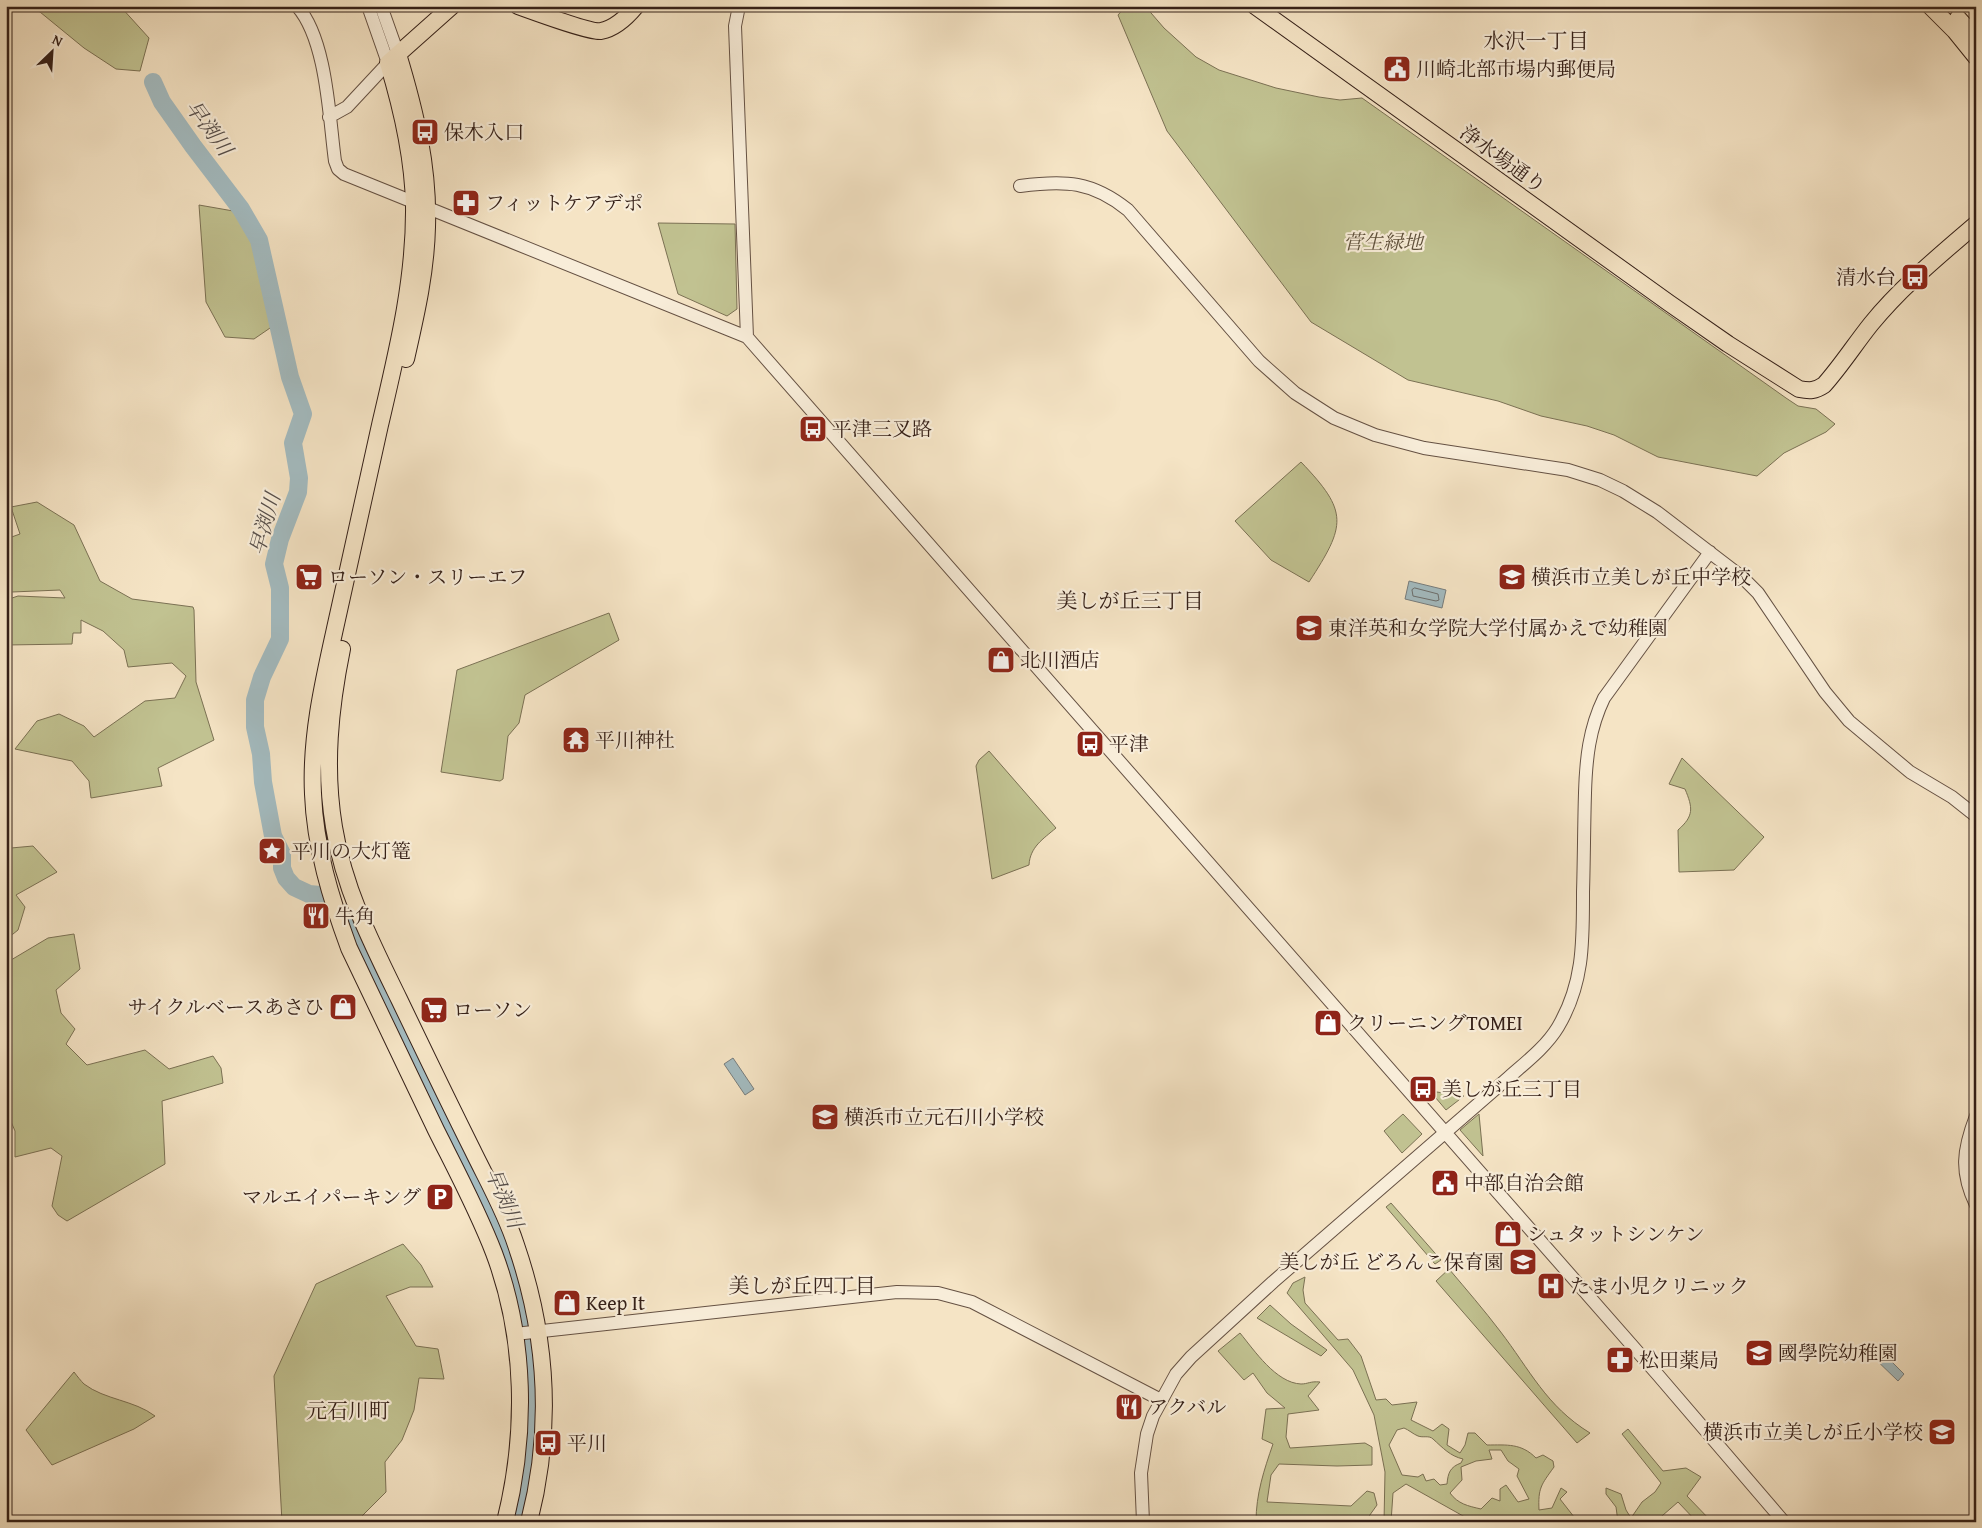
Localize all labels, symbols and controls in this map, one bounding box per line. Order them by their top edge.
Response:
district label: 水沢一丁目 [1484,25,1589,56]
north arrow [28,28,78,78]
text: N [49,29,67,52]
public building icon: 川崎北部市場内郵便局 [1382,54,1412,84]
place label: 川崎北部市場内郵便局 [1416,54,1616,83]
water label: 早渕川 [178,93,242,164]
bus stop icon: 保木入口 [410,117,440,147]
place label: 保木入口 [444,117,524,146]
street label: 浄水場通り [1454,117,1552,200]
pharmacy icon: フィットケアデポ [451,188,481,218]
place label: フィットケアデポ [485,188,643,217]
park label: 菅生緑地 [1343,227,1425,256]
place label: 清水台 [1836,262,1896,291]
bus stop icon: 清水台 [1900,262,1930,292]
bus stop icon: 平津三叉路 [798,414,828,444]
place label: 平津三叉路 [832,414,932,443]
water label: 早渕川 [241,487,289,558]
supermarket icon: ローソン・スリーエフ [294,562,324,592]
place label: ローソン・スリーエフ [328,562,527,591]
school or university icon: 横浜市立美しが丘中学校 [1497,562,1527,592]
place label: 横浜市立美しが丘中学校 [1531,562,1751,591]
district label: 美しが丘三丁目 [1057,585,1204,616]
school or university icon: 東洋英和女学院大学付属かえで幼稚園 [1294,613,1324,643]
place label: 東洋英和女学院大学付属かえで幼稚園 [1328,613,1668,642]
shop icon: 北川酒店 [986,645,1016,675]
place label: 北川酒店 [1020,645,1100,674]
temple icon: 平川神社 [561,725,591,755]
place label: 平川神社 [595,725,675,754]
bus stop icon: 平津 [1075,729,1105,759]
place label: 平津 [1109,729,1149,758]
place icon: 平川の大灯篭 [257,836,287,866]
place label: 平川の大灯篭 [291,836,411,865]
restaurant icon: 牛角 [301,901,331,931]
place label: 牛角 [335,901,375,930]
place label: サイクルベースあさひ [127,992,324,1021]
shop icon: サイクルベースあさひ [328,992,358,1022]
supermarket icon: ローソン [419,995,449,1025]
place label: ローソン [453,995,532,1024]
shop icon: クリーニングTOMEI [1313,1008,1343,1038]
place label: クリーニングTOMEI [1347,1008,1523,1037]
bus stop icon: 美しが丘三丁目 [1408,1074,1438,1104]
place label: 美しが丘三丁目 [1442,1074,1582,1103]
school or university icon: 横浜市立元石川小学校 [810,1102,840,1132]
place label: 横浜市立元石川小学校 [844,1102,1044,1131]
water label: 早渕川 [478,1163,532,1235]
public building icon: 中部自治会館 [1430,1168,1460,1198]
place label: 中部自治会館 [1464,1168,1584,1197]
place label: マルエイパーキング [242,1182,421,1211]
parking icon: マルエイパーキング [425,1182,455,1212]
shop icon: シュタットシンケン [1493,1219,1523,1249]
place label: シュタットシンケン [1527,1219,1705,1248]
place label: 美しが丘 どろんこ保育園 [1280,1247,1504,1276]
school or university icon: 美しが丘 どろんこ保育園 [1508,1247,1538,1277]
district label: 美しが丘四丁目 [729,1270,876,1301]
hospital icon: たま小児クリニック [1536,1271,1566,1301]
place label: たま小児クリニック [1570,1271,1749,1300]
shop icon: Keep It [552,1288,582,1318]
place label: Keep It [586,1288,645,1317]
school or university icon: 國學院幼稚園 [1744,1338,1774,1368]
place label: 國學院幼稚園 [1778,1338,1898,1367]
pharmacy icon: 松田薬局 [1605,1345,1635,1375]
place label: 松田薬局 [1639,1345,1719,1374]
restaurant icon: アクバル [1114,1392,1144,1422]
place label: アクバル [1148,1392,1226,1421]
district label: 元石川町 [306,1395,390,1426]
place label: 横浜市立美しが丘小学校 [1703,1417,1923,1446]
school or university icon: 横浜市立美しが丘小学校 [1927,1417,1957,1447]
bus stop icon: 平川 [533,1428,563,1458]
place label: 平川 [567,1428,607,1457]

